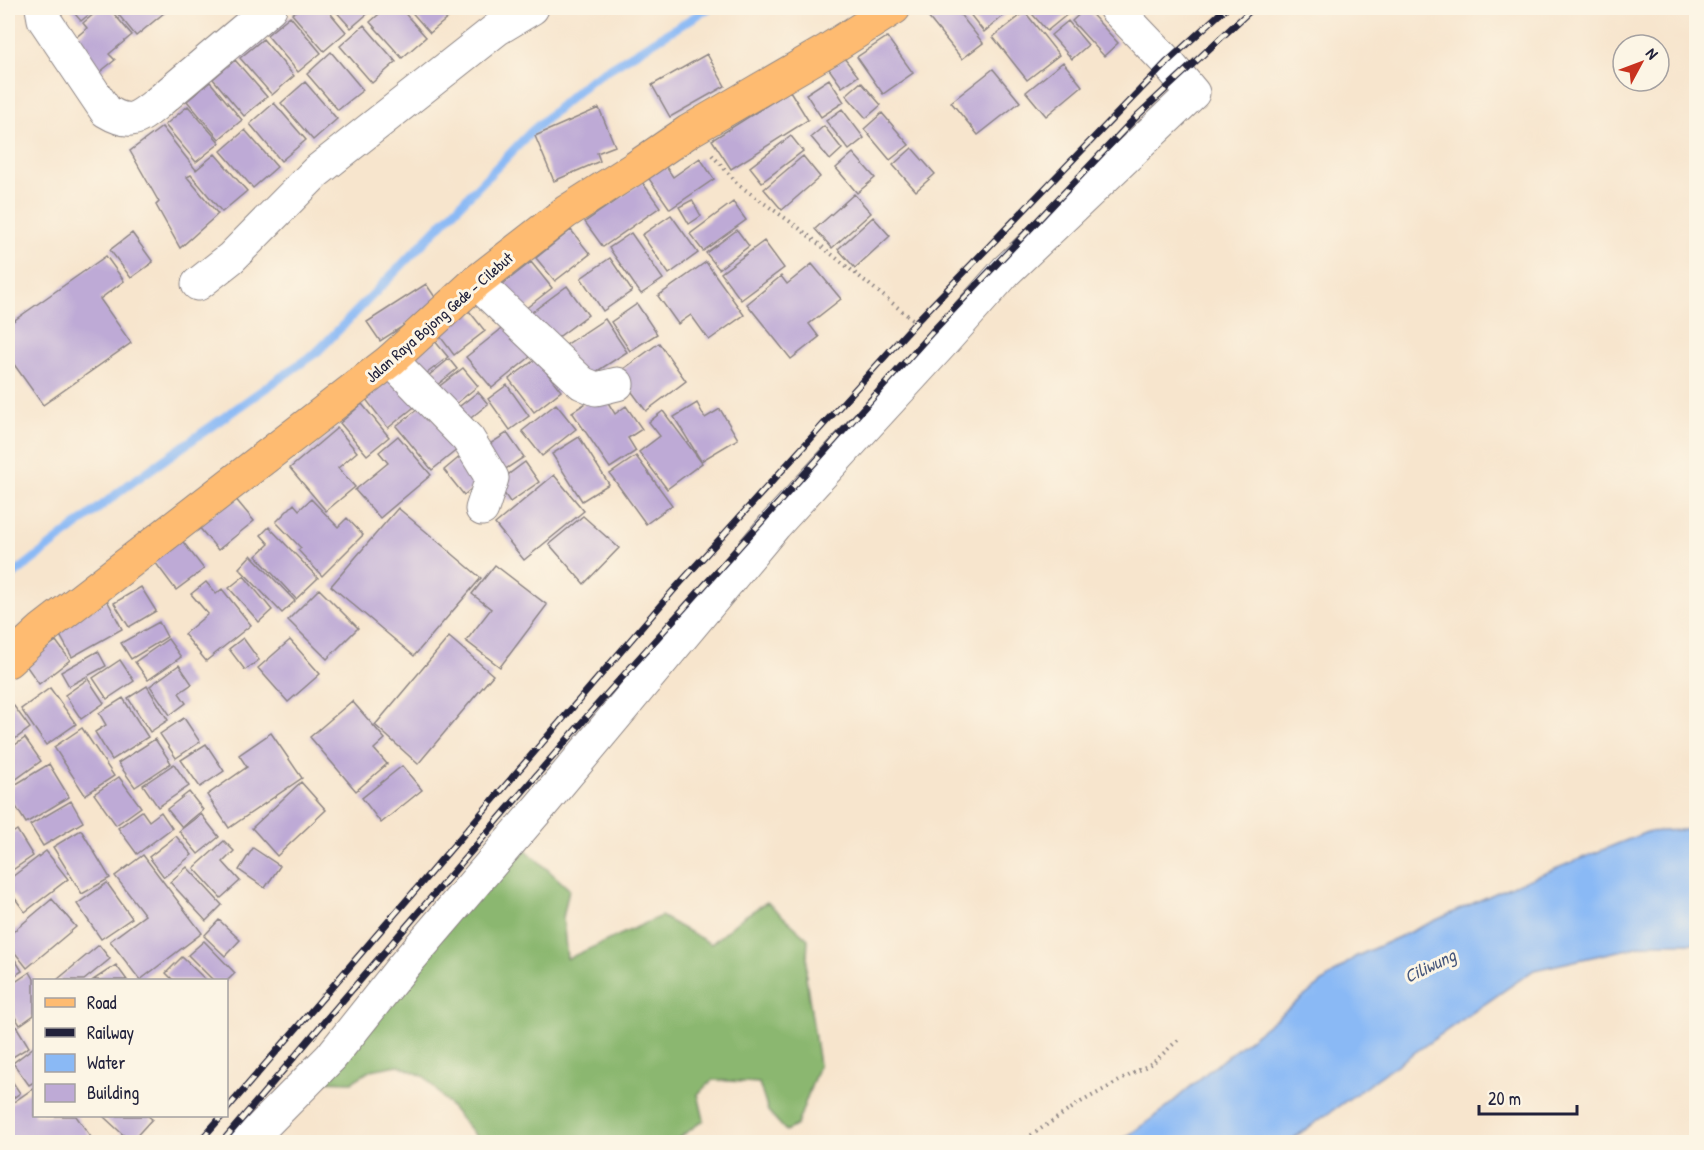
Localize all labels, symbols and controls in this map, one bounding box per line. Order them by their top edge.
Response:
north arrow [1611,33,1671,93]
text: N [1641,43,1664,64]
street label: Jalan Raya Bojong Gede - Cilebut [361,246,518,387]
water label: Ciliwung [1400,942,1461,989]
legend [33,979,228,1117]
text: Road [87,990,117,1015]
text: Railway [87,1020,134,1045]
text: Water [87,1050,125,1075]
scale bar [1479,1078,1576,1116]
text: Building [87,1080,139,1105]
text: 20 m [1488,1086,1521,1111]

